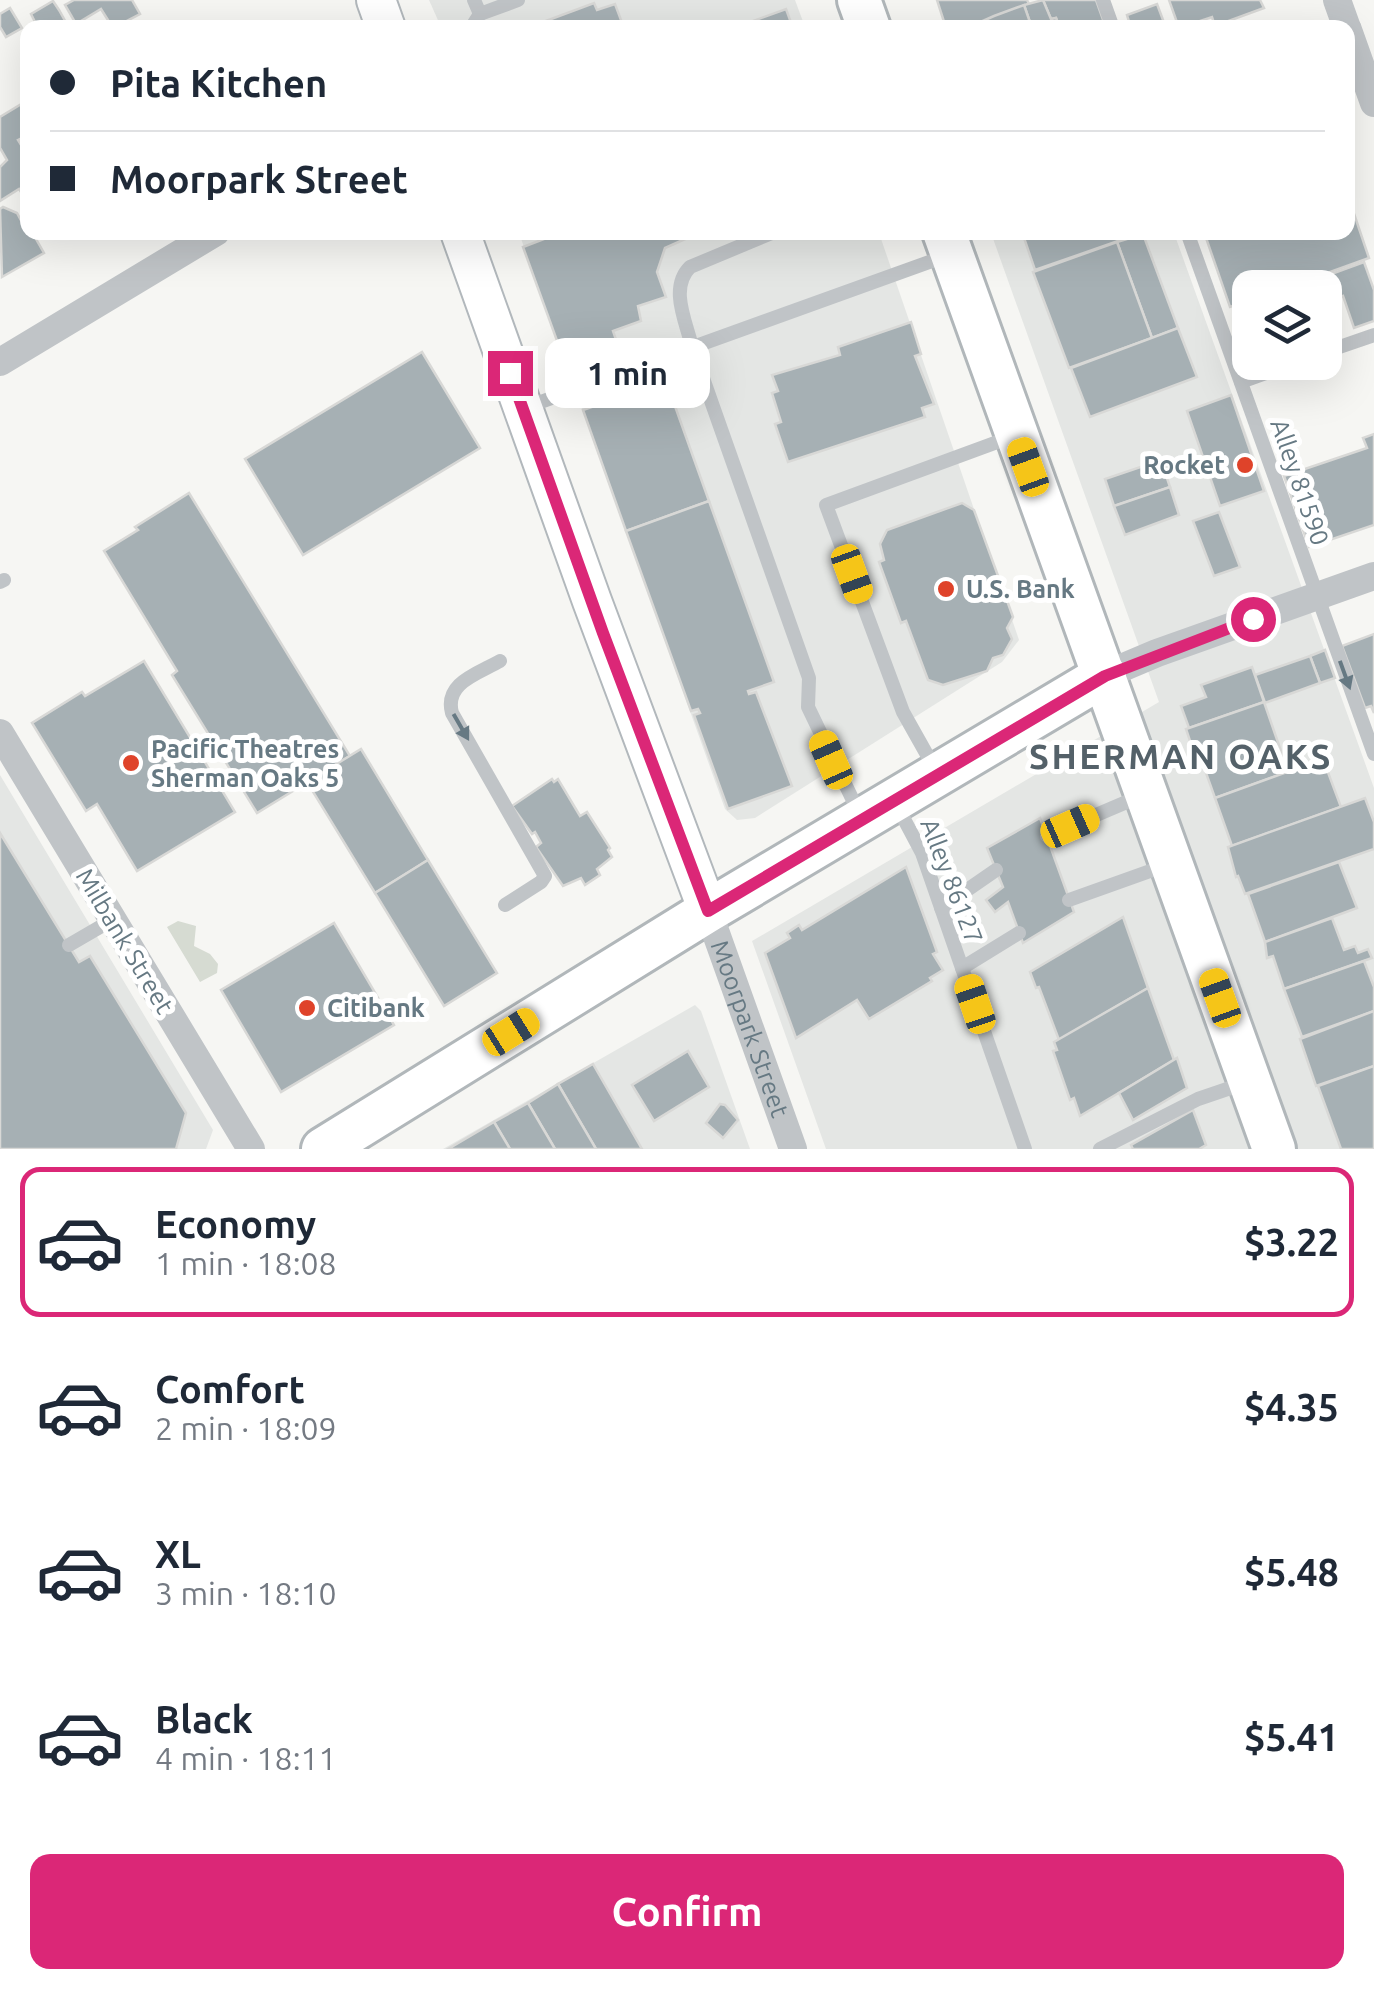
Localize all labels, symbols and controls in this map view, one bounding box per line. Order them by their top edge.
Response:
text: Pita Kitchen [110,62,327,104]
text: Moorpark Street [110,158,408,200]
map controls [1232,270,1342,380]
button: layers [1232,270,1342,380]
callout: 1 min [545,338,710,408]
route end [488,351,533,396]
text: 1 min [587,355,668,391]
street label: Alley 81590 [1265,415,1335,549]
car [1004,434,1052,500]
place label: Rocket [1143,451,1225,479]
marker: Rocket [1234,454,1256,476]
car [828,541,876,607]
place label: U.S. Bank [966,575,1075,603]
marker: U.S. Bank [935,578,957,600]
route start [1231,597,1276,642]
one-way arrow [1338,661,1353,691]
one-way arrow [452,713,469,742]
car [805,726,857,794]
place label: Pacific Theatres Sherman Oaks 5 [151,735,339,792]
district label: SHERMAN OAKS [1029,736,1333,776]
marker: Pacific Theatres Sherman Oaks 5 [120,752,142,774]
car [1036,800,1104,852]
street label: Alley 86127 [915,815,989,947]
street label: Milbank Street [71,863,179,1019]
street label: Moorpark Street [706,937,795,1121]
car [1196,965,1244,1031]
car [951,971,999,1037]
place label: Citibank [327,994,425,1022]
marker: Citibank [296,997,318,1019]
car [478,1003,544,1061]
icon: car [35,1197,125,1287]
text: Economy [155,1203,316,1245]
text: $3.22 [1244,1221,1339,1263]
text: 1 min · 18:08 [155,1245,337,1281]
icon: car [35,1362,125,1452]
text: Comfort [155,1368,305,1410]
text: $4.35 [1244,1386,1339,1428]
text: 2 min · 18:09 [155,1410,337,1446]
icon: car [35,1527,125,1617]
text: XL [155,1533,201,1575]
text: $5.48 [1244,1551,1339,1593]
text: 3 min · 18:10 [155,1575,337,1611]
icon: car [35,1692,125,1782]
text: Black [155,1698,253,1740]
text: $5.41 [1244,1716,1339,1758]
text: 4 min · 18:11 [155,1740,337,1776]
button: Confirm [30,1854,1344,1969]

